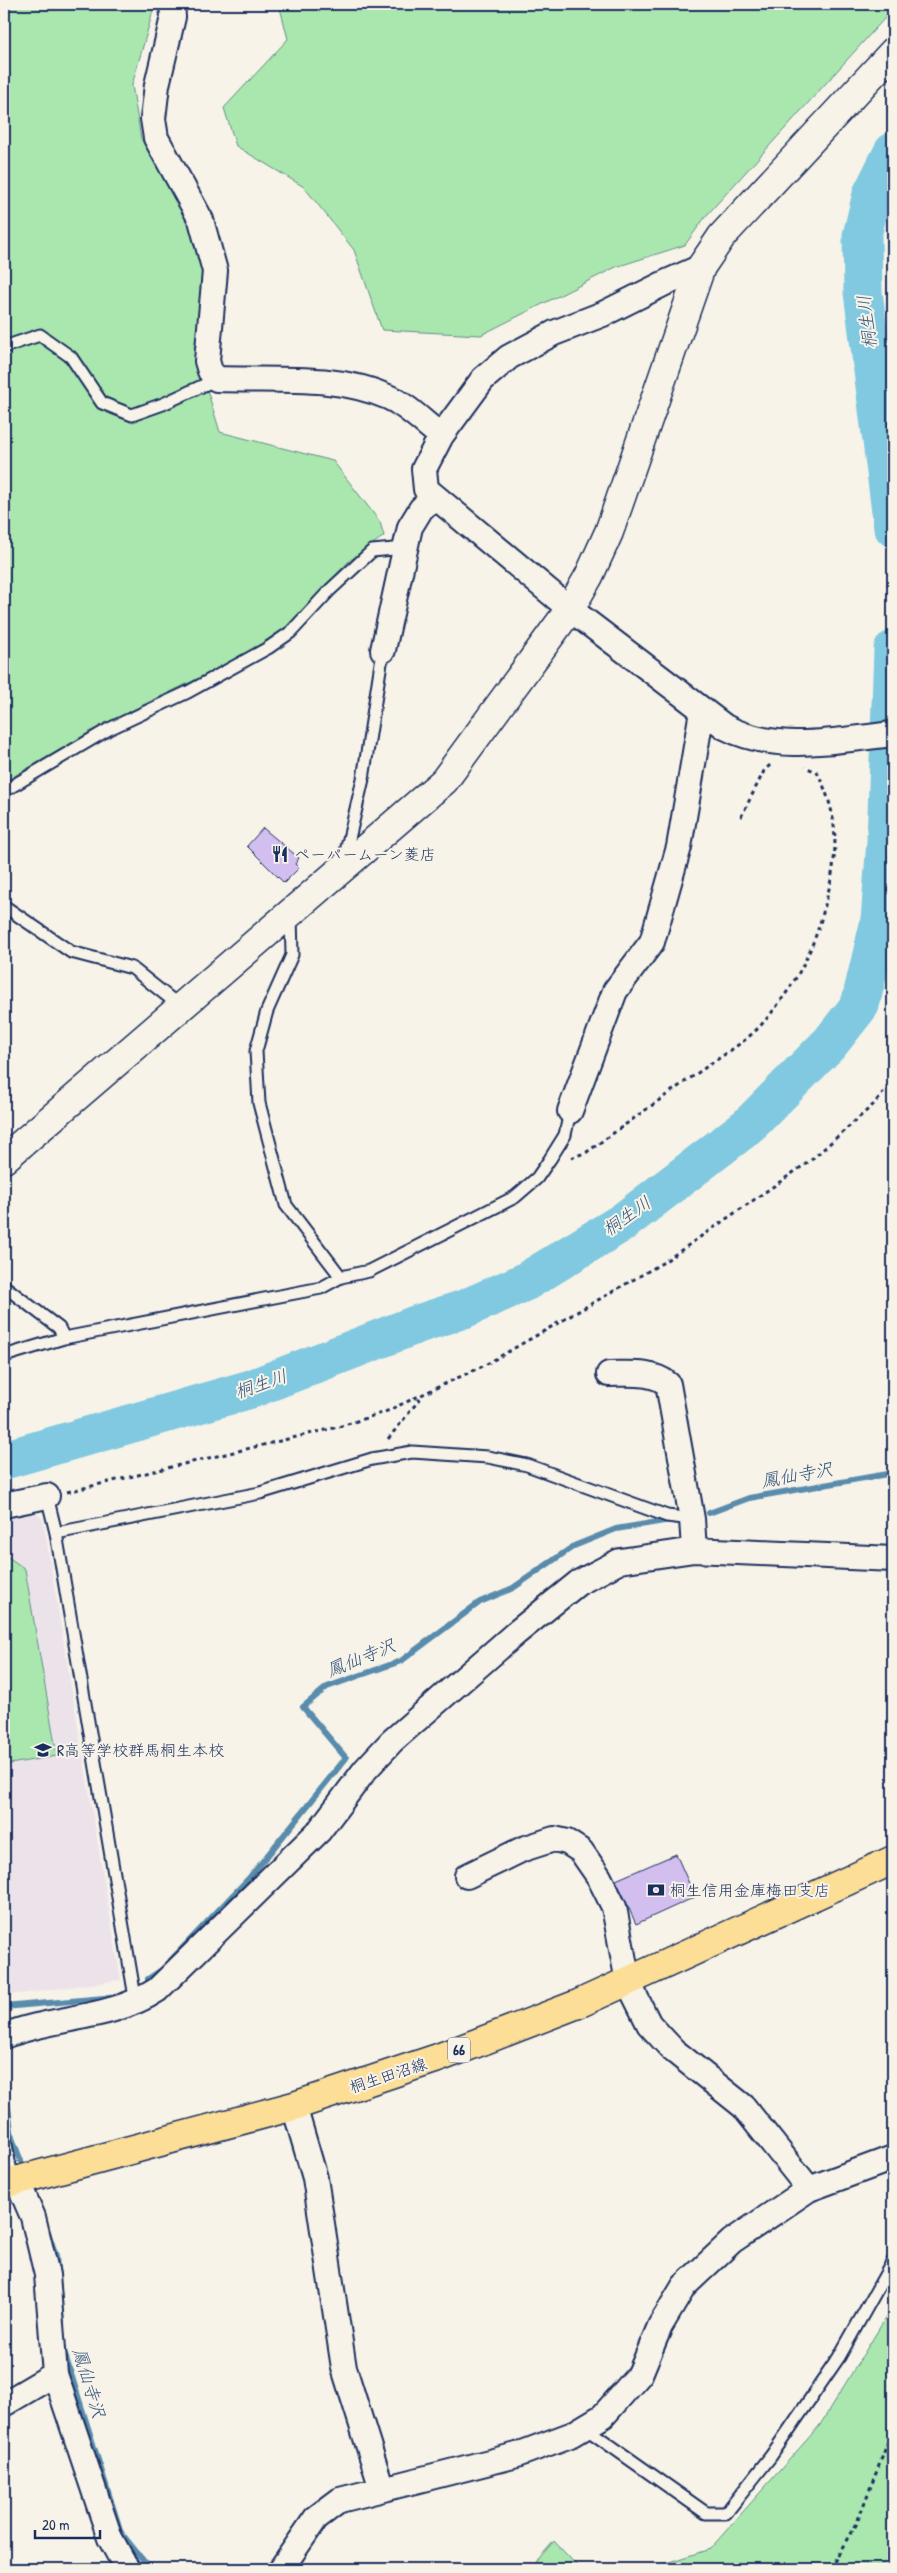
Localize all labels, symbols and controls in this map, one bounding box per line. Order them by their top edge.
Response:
water label: 桐生川 [851,294,882,350]
place label: ペーパームーン菱店 [294,843,436,865]
restaurant icon: ペーパームーン菱店 [270,844,290,864]
water label: 桐生川 [597,1190,656,1241]
water label: 桐生川 [231,1363,290,1404]
water label: 鳳仙寺沢 [759,1456,836,1493]
water label: 鳳仙寺沢 [323,1632,400,1683]
place label: R高等学校群馬桐生本校 [57,1739,224,1761]
school or university icon: R高等学校群馬桐生本校 [33,1740,53,1760]
place label: 桐生信用金庫梅田支店 [670,1879,830,1901]
bank icon: 桐生信用金庫梅田支店 [646,1880,666,1900]
road number: 66 [448,2038,470,2062]
street label: 桐生田沼線 [347,2052,429,2098]
water label: 鳳仙寺沢 [67,2345,112,2422]
scale bar [35,2508,100,2540]
text: 20 m [42,2514,69,2535]

